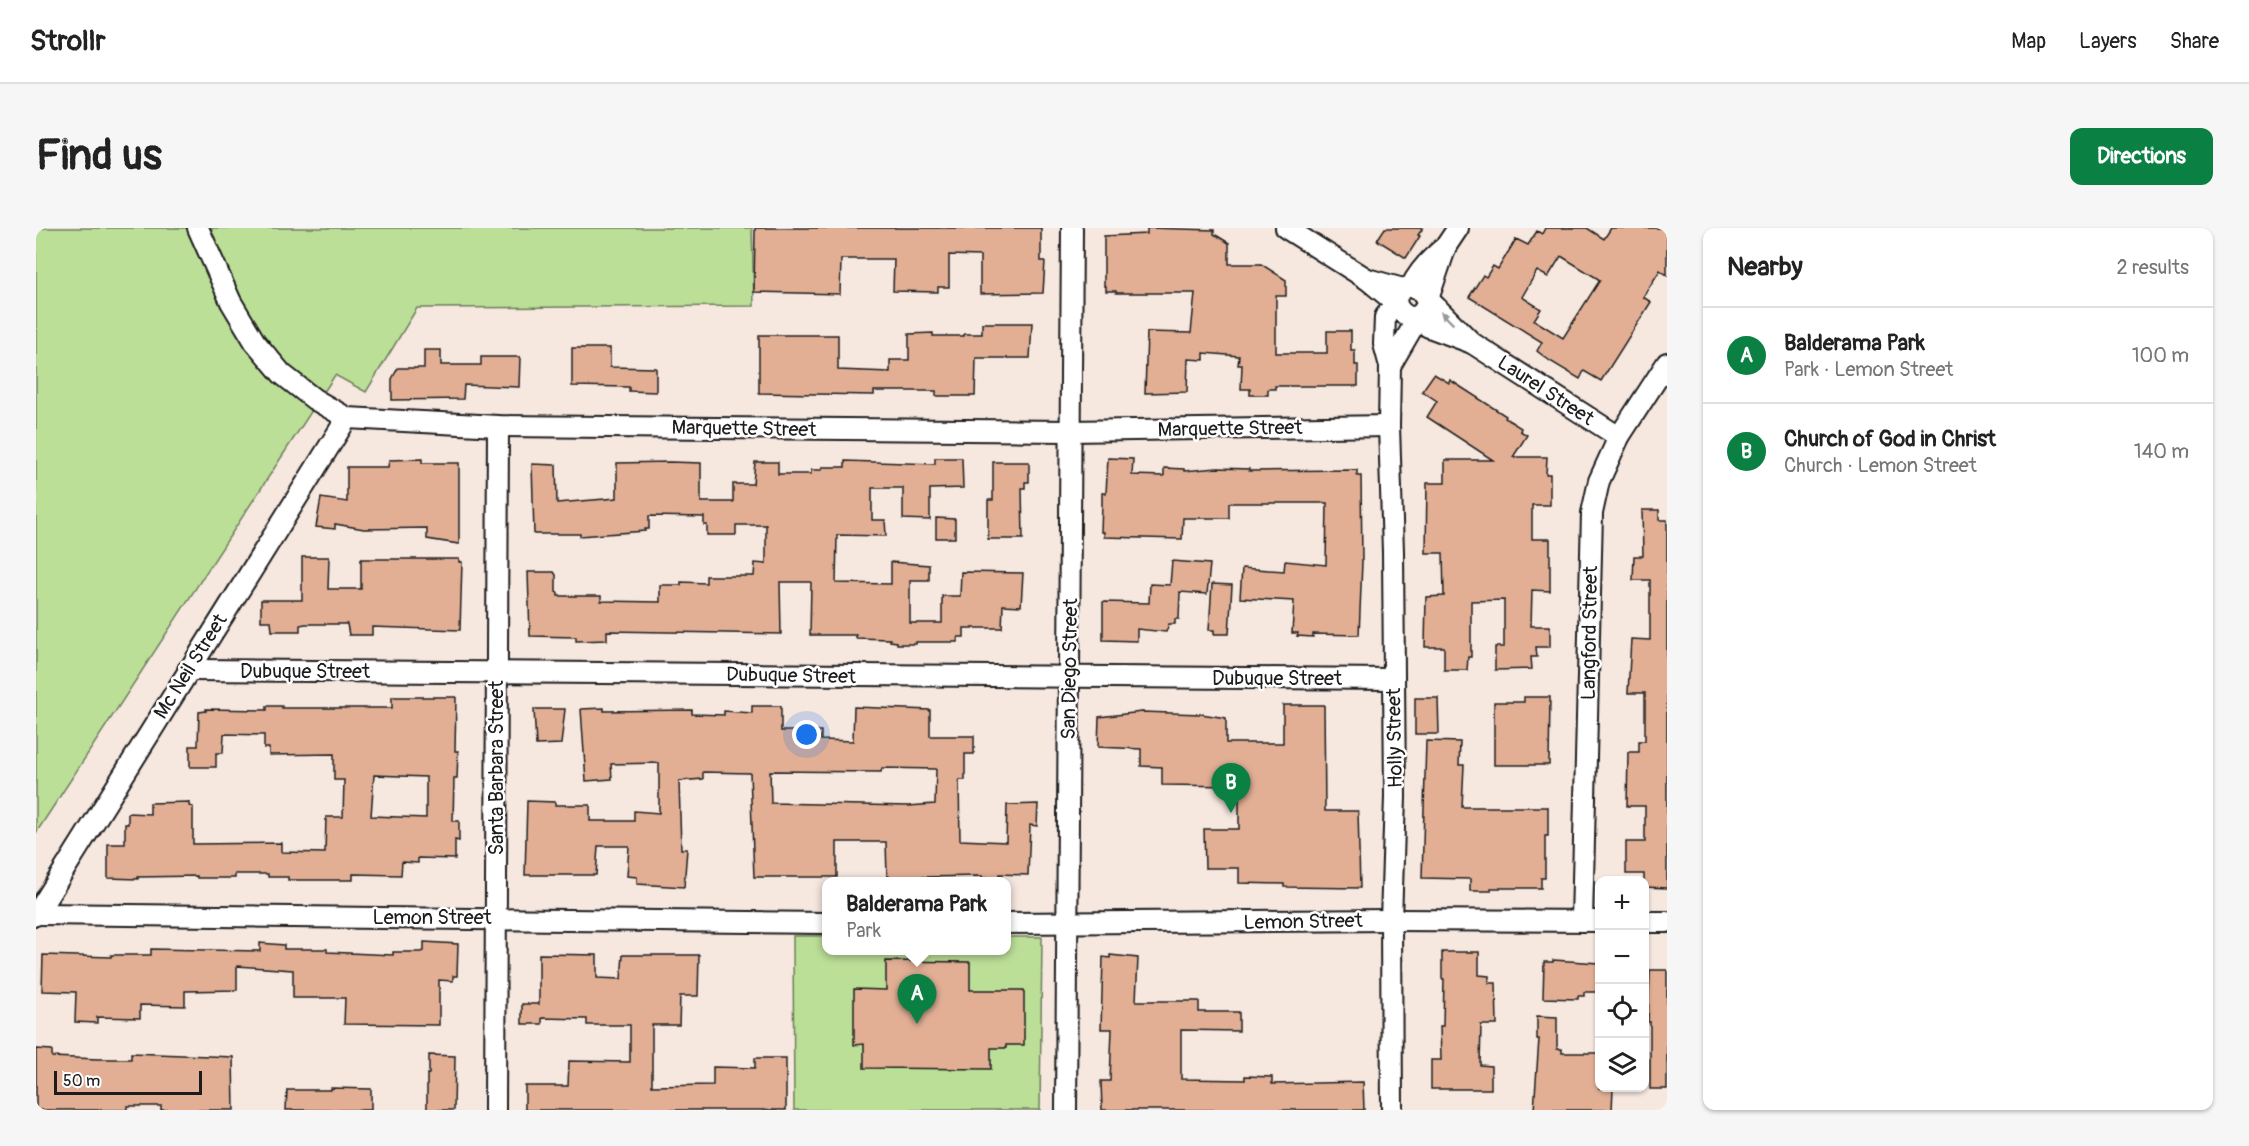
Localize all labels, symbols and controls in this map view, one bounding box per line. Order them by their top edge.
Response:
text: Strollr [30,24,105,59]
text: Map [2011,28,2046,55]
text: Layers [2079,28,2137,55]
text: Share [2170,28,2219,55]
button: Directions [2070,128,2213,185]
text: Find us [36,130,162,182]
text: Nearby [1727,251,1803,283]
text: 2 results [2117,255,2189,280]
one-way arrow [1440,311,1454,326]
text: Balderama Park [1784,329,1925,357]
text: A [1740,343,1753,368]
text: 100 m [2132,343,2189,368]
street label: Laurel Street [1493,350,1600,431]
text: Park · Lemon Street [1784,357,1953,382]
street label: Marquette Street [671,415,817,442]
street label: Marquette Street [1157,415,1303,442]
text: Church of God in Christ [1784,425,1996,453]
text: B [1741,439,1752,464]
text: 140 m [2134,439,2189,464]
text: Church · Lemon Street [1784,453,1977,478]
street label: Langford Street [1576,565,1603,700]
street label: San Diego Street [1056,597,1083,740]
street label: Mc Neil Street [148,608,233,723]
street label: Dubuque Street [240,659,371,684]
street label: Dubuque Street [726,662,857,689]
street label: Dubuque Street [1212,666,1343,691]
street label: Santa Barbara Street [484,680,509,856]
street label: Holly Street [1381,687,1408,788]
your location [792,720,821,749]
pin: B [1212,764,1250,813]
map controls [1595,876,1649,1092]
button: + [1595,876,1649,930]
popup [822,877,1011,955]
text: Balderama Park [846,890,987,918]
street label: Lemon Street [372,905,493,930]
street label: Lemon Street [1243,908,1364,935]
text: Park [846,918,881,943]
button: − [1595,930,1649,984]
pin: A [898,974,936,1024]
button: locate [1595,984,1649,1038]
button: layers [1595,1038,1649,1092]
scale bar [54,1068,202,1096]
text: 50 m [63,1071,100,1091]

